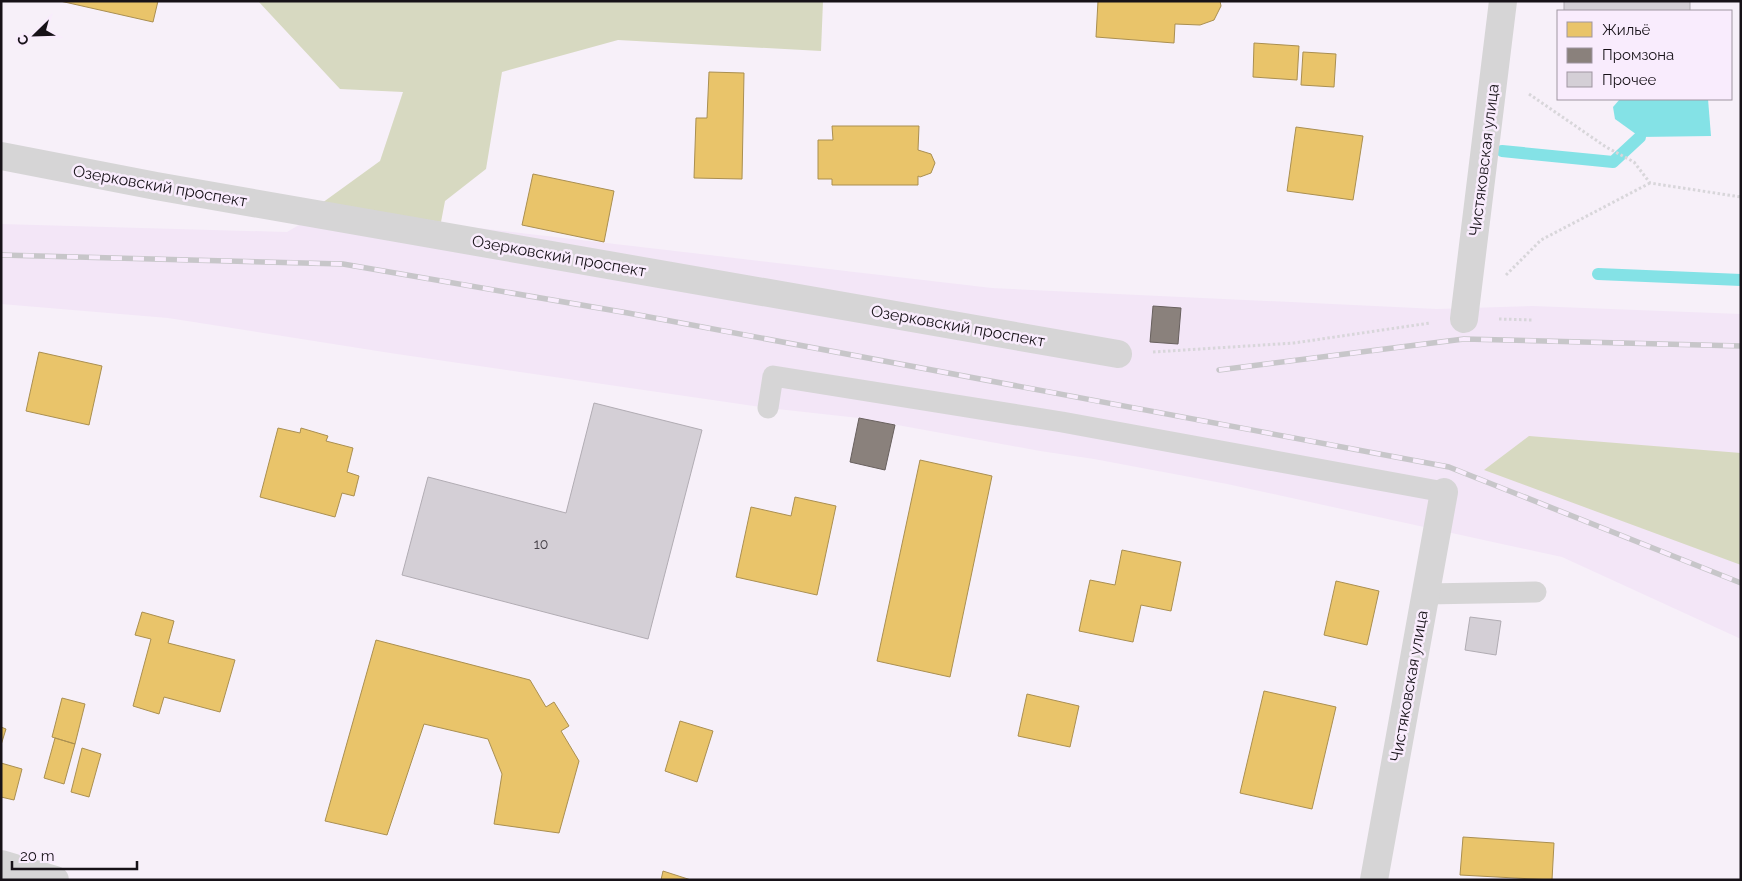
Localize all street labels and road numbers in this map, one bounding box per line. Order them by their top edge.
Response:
street label: Чистяковская улица [1465,83,1503,237]
street label: Озерковский проспект [71,161,249,211]
street label: Озерковский проспект [470,231,648,281]
street label: Озерковский проспект [869,301,1047,351]
street label: Чистяковская улица [1386,609,1432,763]

